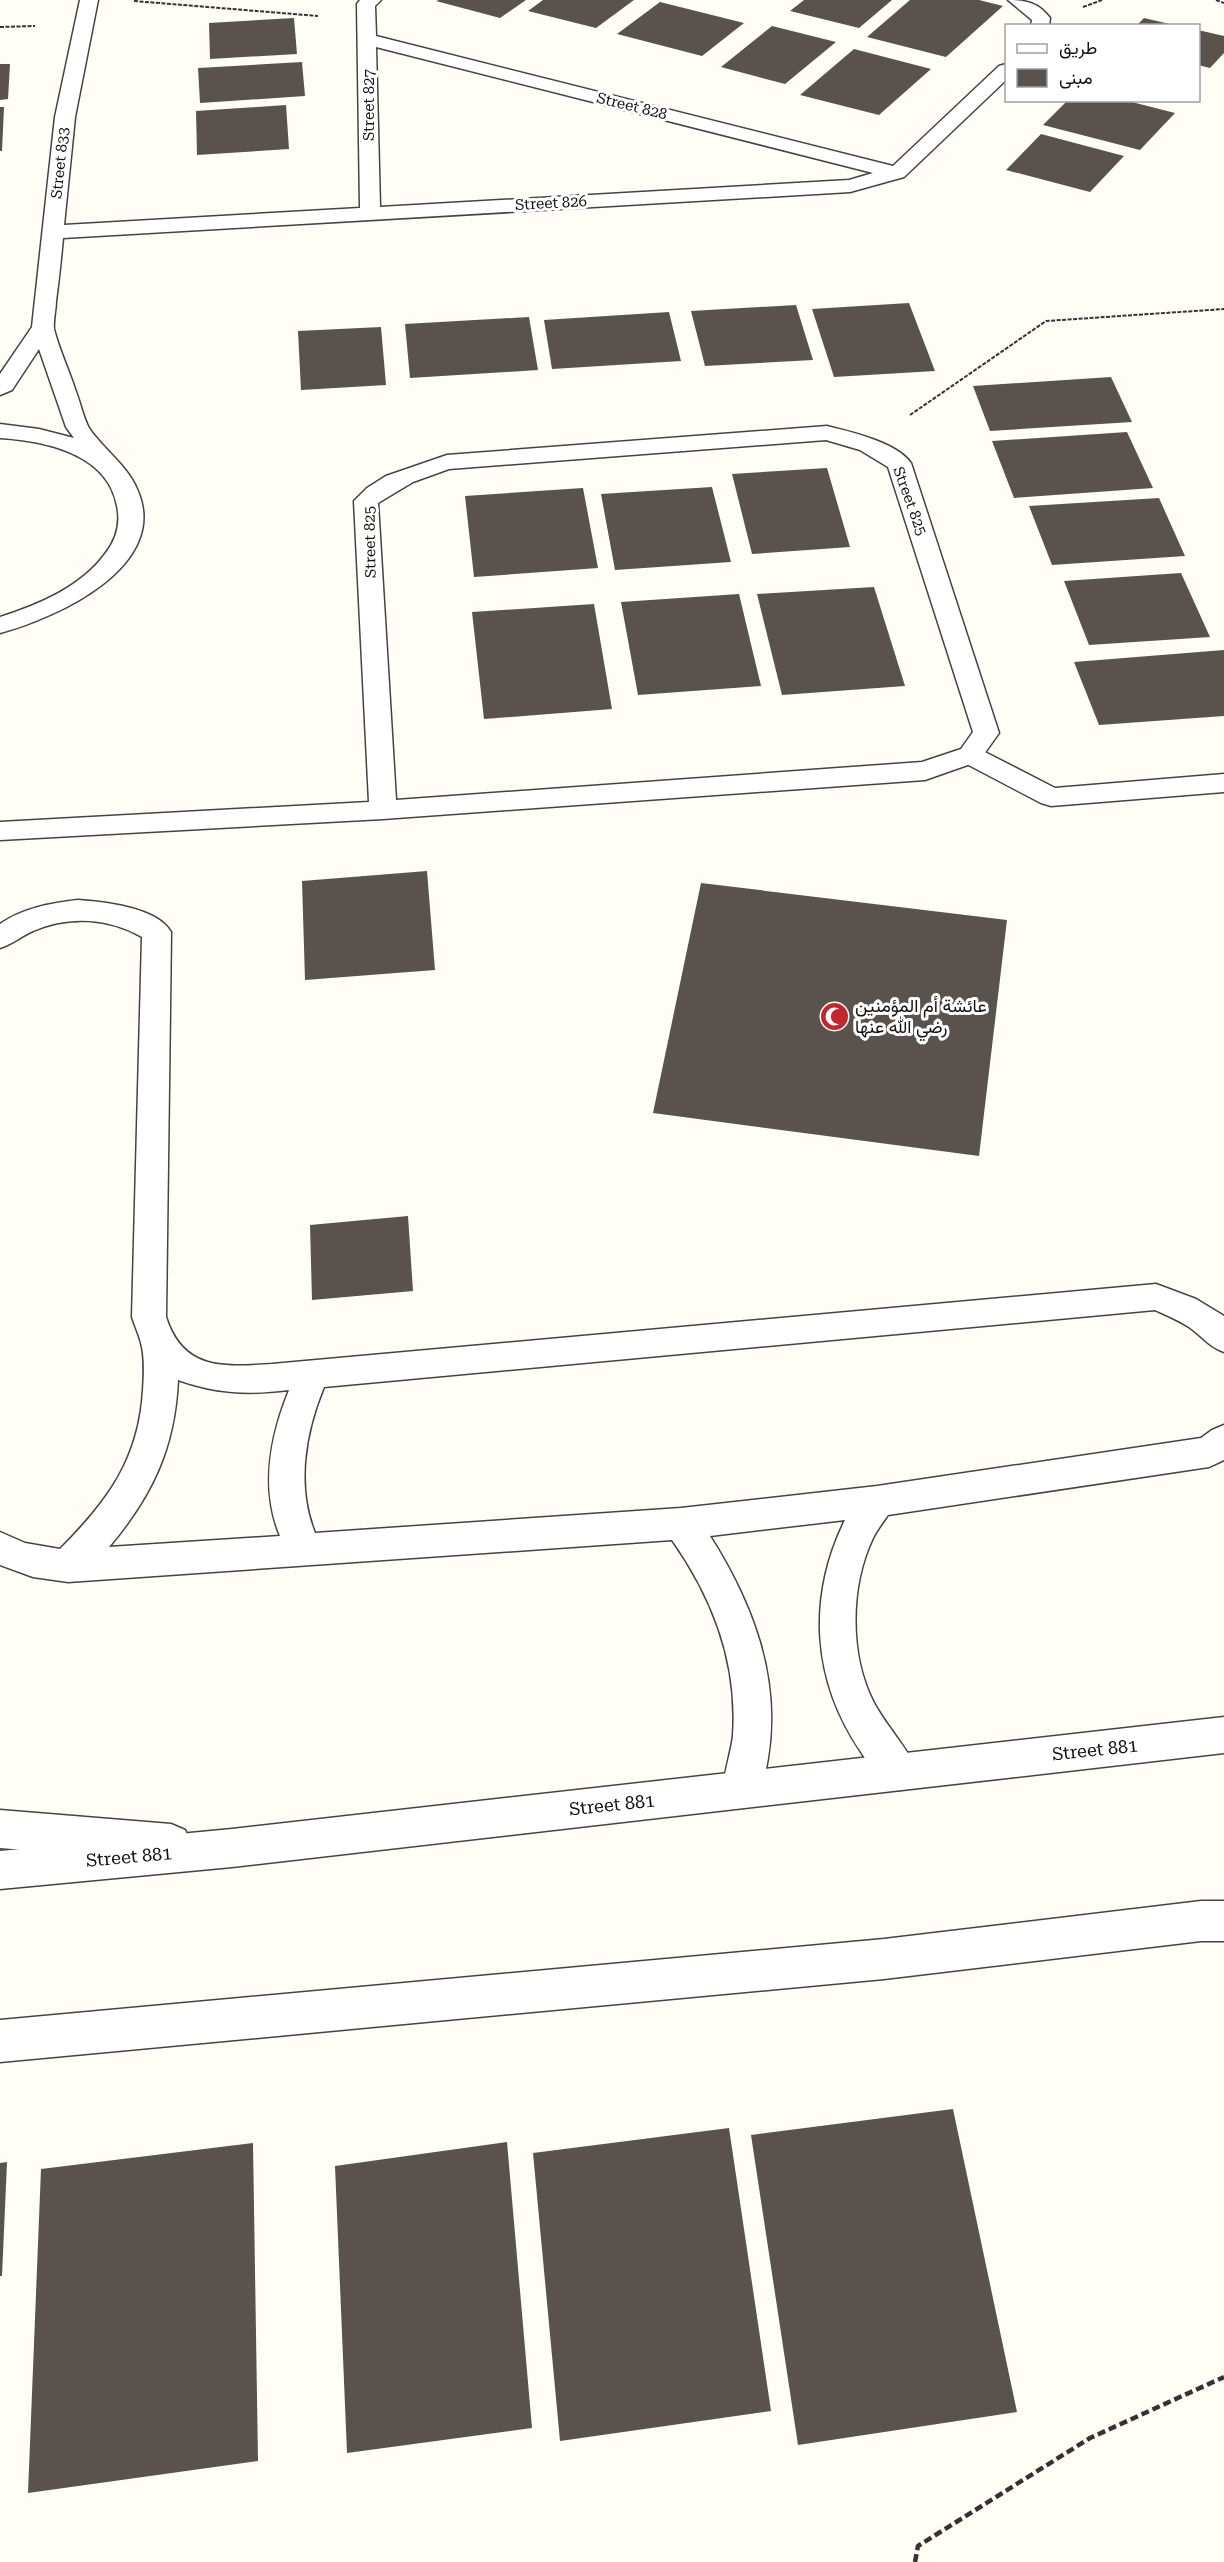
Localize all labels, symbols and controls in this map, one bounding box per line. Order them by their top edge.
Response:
legend [1005,24,1200,102]
text: طريق [1059,37,1097,59]
text: مبنى [1059,67,1093,89]
street label: Street 827 [360,69,378,141]
street label: Street 828 [595,89,669,123]
street label: Street 833 [47,126,73,200]
street label: Street 826 [515,192,587,214]
street label: Street 825 [889,464,931,538]
street label: Street 825 [360,506,380,578]
place label: عائشة أم المؤمنين رضي الله عنها [855,995,987,1042]
mosque icon: عائشة أم المؤمنين رضي الله عنها [818,1000,850,1032]
street label: Street 881 [1051,1735,1139,1764]
street label: Street 881 [568,1790,656,1819]
street label: Street 881 [85,1842,173,1871]

